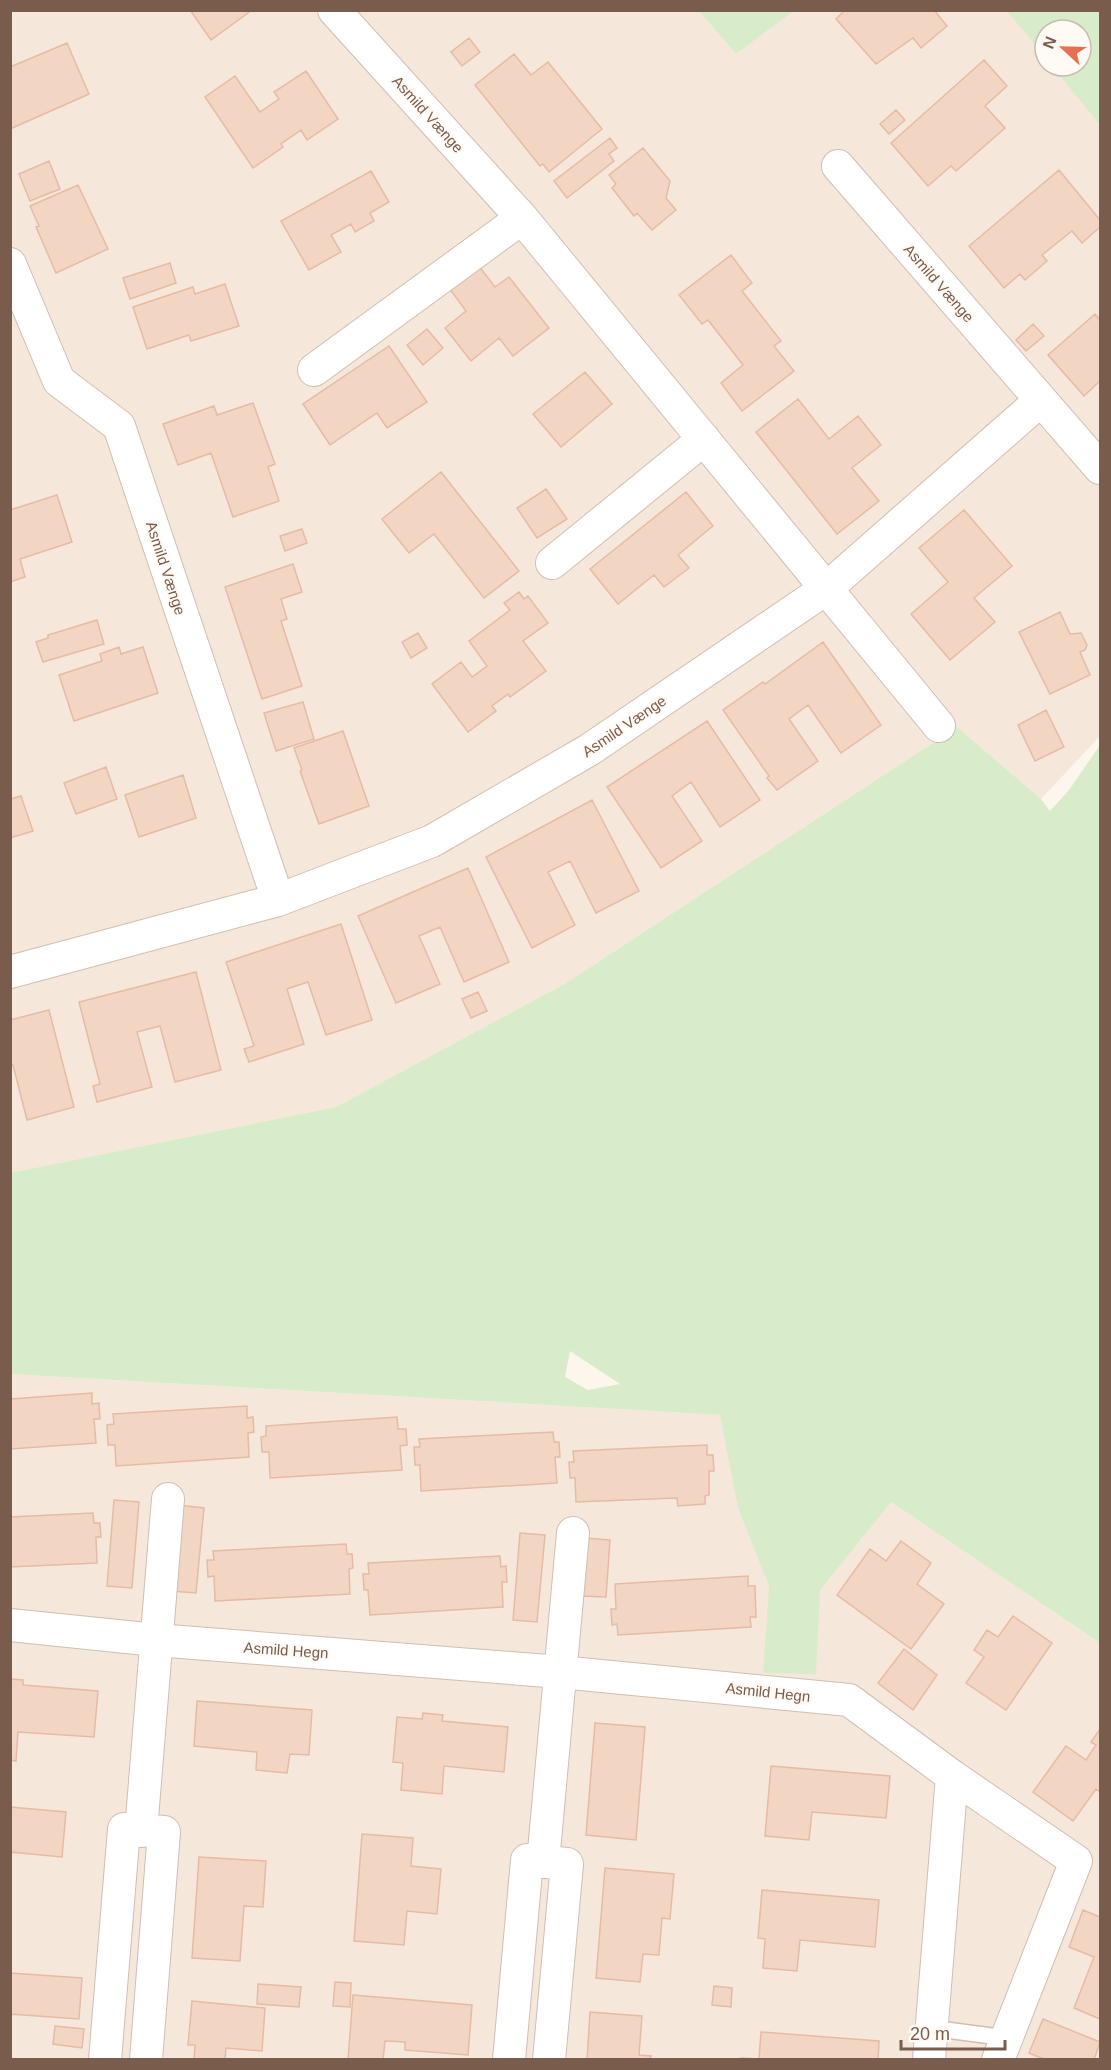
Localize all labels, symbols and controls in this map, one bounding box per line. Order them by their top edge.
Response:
north arrow [1033,18,1093,78]
text: N [1040,34,1060,51]
street label: Asmild Vænge [389,72,467,156]
street label: Asmild Vænge [901,241,977,325]
street label: Asmild Vænge [143,519,189,617]
street label: Asmild Vænge [579,692,669,760]
street label: Asmild Hegn [243,1639,329,1661]
street label: Asmild Hegn [725,1679,811,1705]
scale bar [901,2013,1004,2051]
text: 20 m [910,2024,950,2044]

